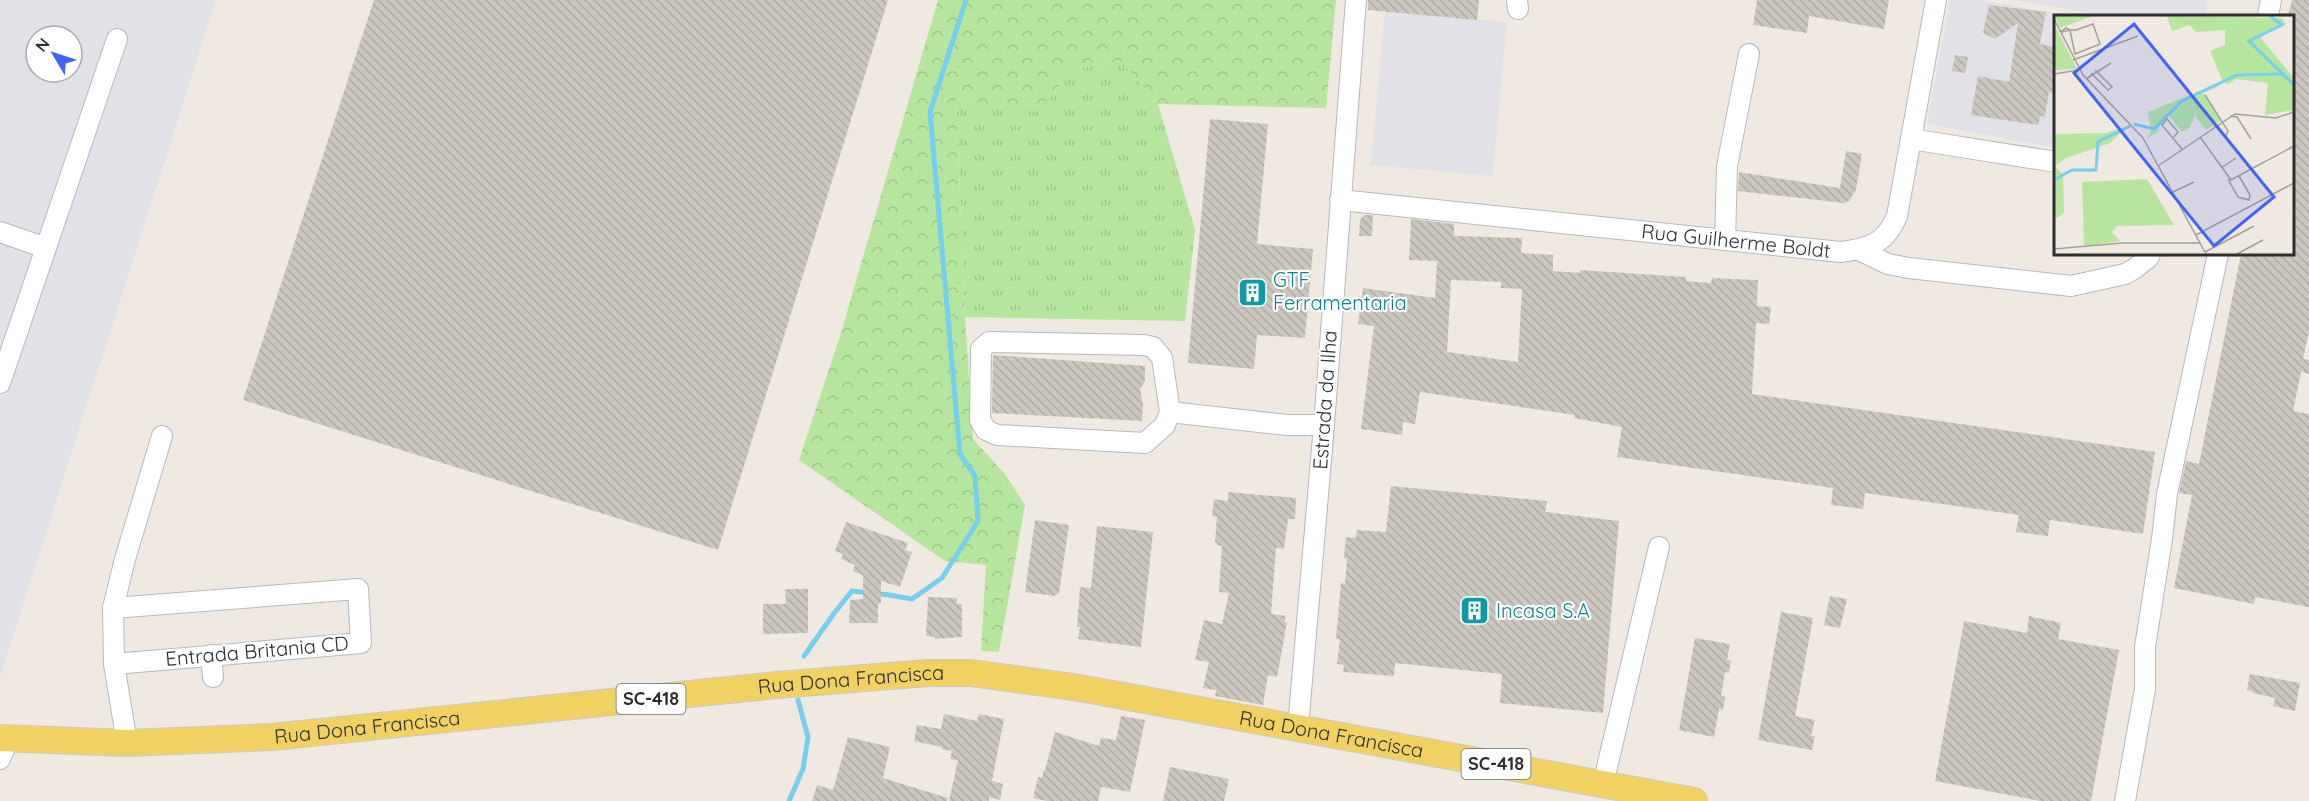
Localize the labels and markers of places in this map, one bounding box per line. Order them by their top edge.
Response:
place label: GTF Ferramentaria [1273,267,1407,315]
building icon: GTF Ferramentaria [1236,276,1268,308]
building icon: Incasa S.A [1459,595,1491,627]
place label: Incasa S.A [1496,598,1590,623]

